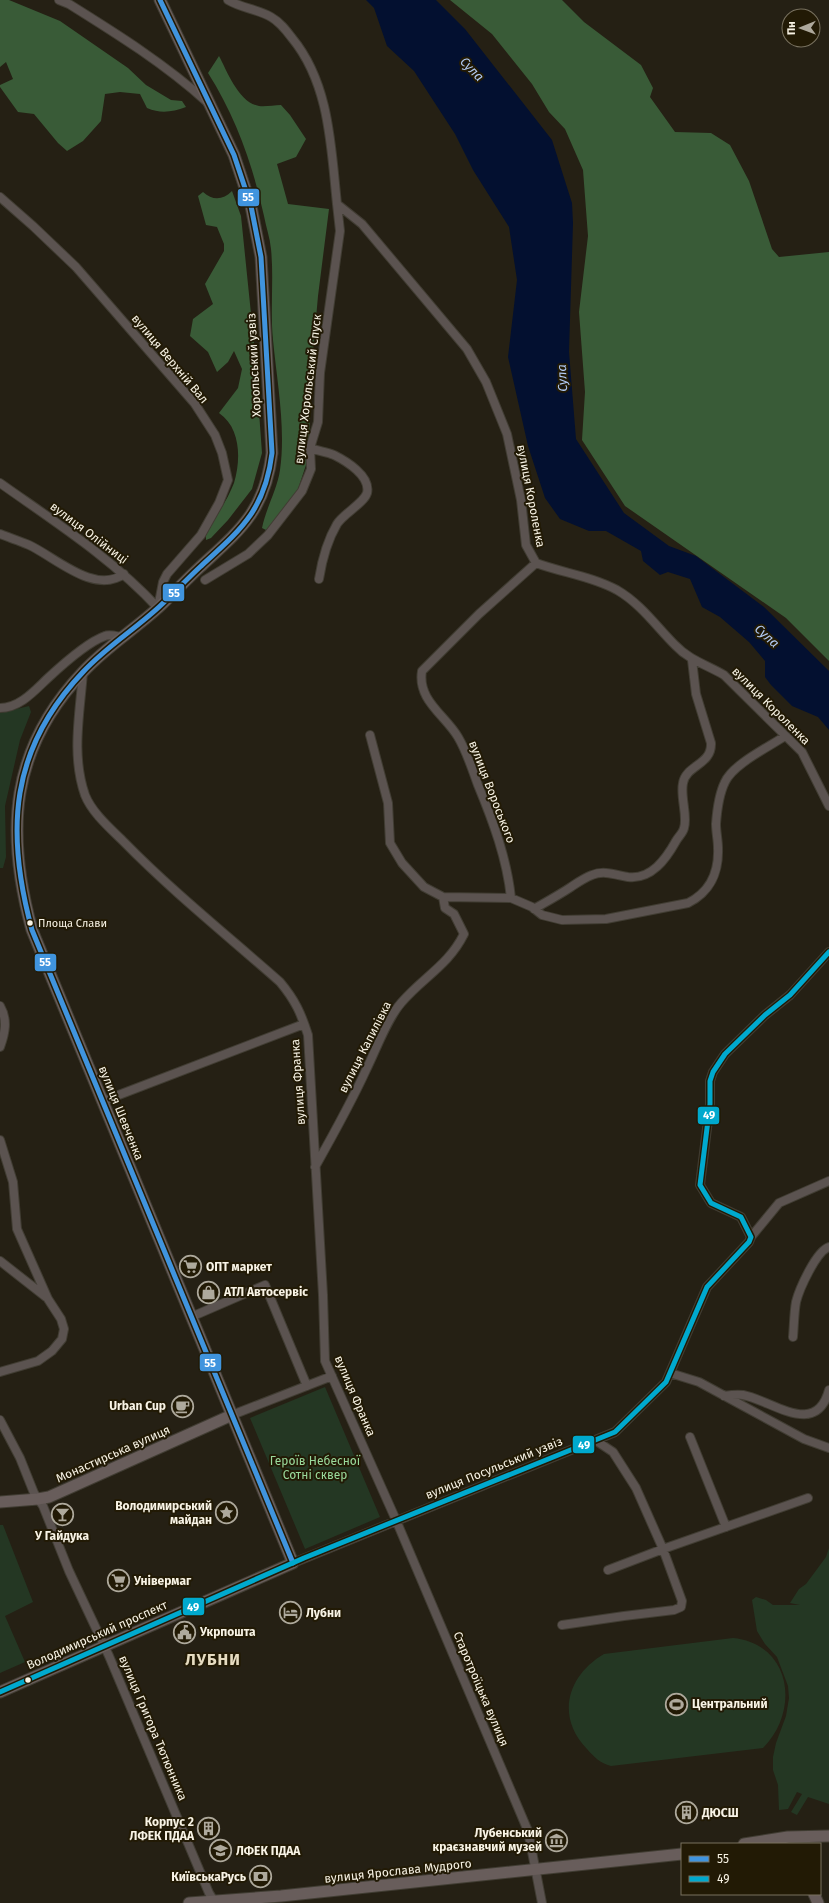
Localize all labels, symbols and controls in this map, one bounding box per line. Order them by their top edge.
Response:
north arrow [781,8,821,48]
text: Пн [785,21,798,35]
water label: Сула [457,54,487,84]
line badge: 55 [237,188,260,207]
text: 55 [242,191,254,204]
street label: вулиця Верхній Вал [129,312,211,406]
street label: вулиця Хорольський Спуск [292,312,324,465]
street label: Хорольський узвіз [244,313,264,417]
water label: Сула [554,364,570,392]
street label: вулиця Короленка [514,443,548,549]
street label: вулиця Олійниці [47,499,131,567]
line badge: 55 [162,583,185,602]
text: 55 [168,587,180,600]
water label: Сула [752,621,782,651]
street label: вулиця Короленка [729,664,813,748]
street label: вулиця Вороського [466,739,518,845]
place label: Площа Слави [38,917,107,930]
marker: Площа Слави [25,918,35,928]
line badge: 55 [34,953,57,972]
text: 55 [39,956,51,969]
street label: вулиця Капилівка [336,999,394,1095]
street label: вулиця Франка [288,1038,308,1126]
street label: вулиця Шевченка [96,1064,146,1162]
line badge: 49 [697,1106,720,1125]
text: 49 [703,1109,715,1122]
supermarket icon: ОПТ маркет [177,1254,203,1280]
place label: ОПТ маркет [206,1260,272,1274]
shop icon: АТЛ Автосервіс [196,1279,222,1305]
place label: АТЛ Автосервіс [223,1285,308,1299]
line badge: 55 [199,1353,222,1372]
street label: вулиця Франка [332,1354,378,1438]
text: 55 [204,1357,216,1370]
cafe icon: Urban Cup [169,1393,195,1419]
place label: Urban Cup [109,1399,166,1413]
street label: Монастирська вулиця [54,1423,172,1485]
street label: вулиця Посульський узвіз [423,1434,565,1502]
line badge: 49 [572,1435,595,1454]
text: 49 [578,1439,590,1452]
park label: Героїв Небесної Сотні сквер [270,1454,361,1482]
place label: Володимирський майдан [115,1499,212,1527]
place icon: Володимирський майдан [214,1500,240,1526]
bar icon: У Гайдука [49,1502,75,1528]
place label: У Гайдука [34,1529,90,1543]
supermarket icon: Універмаг [106,1568,132,1594]
place label: Універмаг [133,1574,192,1588]
street label: Володимирський проспект [25,1597,170,1672]
line badge: 49 [182,1597,205,1616]
hotel icon: Лубни [277,1600,303,1626]
text: 49 [187,1601,199,1614]
place label: Лубни [306,1606,341,1620]
public building icon: Укрпошта [172,1619,198,1645]
place label: Укрпошта [199,1625,256,1639]
street label: Старотроїцька вулиця [450,1629,512,1749]
district label: ЛУБНИ [185,1650,241,1669]
street label: вулиця Григора Тютюнника [116,1653,190,1803]
unlabelled marker [23,1675,33,1685]
sports icon: Центральний [664,1691,690,1717]
place label: Центральний [692,1697,768,1711]
building icon: ДЮСШ [674,1800,700,1826]
place label: ДЮСШ [701,1806,739,1820]
place label: Корпус 2 ЛФЕК ПДАА [130,1815,195,1843]
building icon: Корпус 2 ЛФЕК ПДАА [196,1816,222,1842]
place label: Лубенський краєзнавчий музей [433,1826,542,1854]
museum icon: Лубенський краєзнавчий музей [544,1827,570,1853]
school or university icon: ЛФЕК ПДАА [208,1838,234,1864]
legend [681,1843,821,1895]
place label: ЛФЕК ПДАА [236,1844,301,1858]
text: 55 [717,1852,729,1866]
street label: вулиця Ярослава Мудрого [324,1856,472,1886]
bank icon: КиївськаРусь [248,1864,274,1890]
place label: КиївськаРусь [171,1870,247,1884]
text: 49 [717,1872,729,1886]

